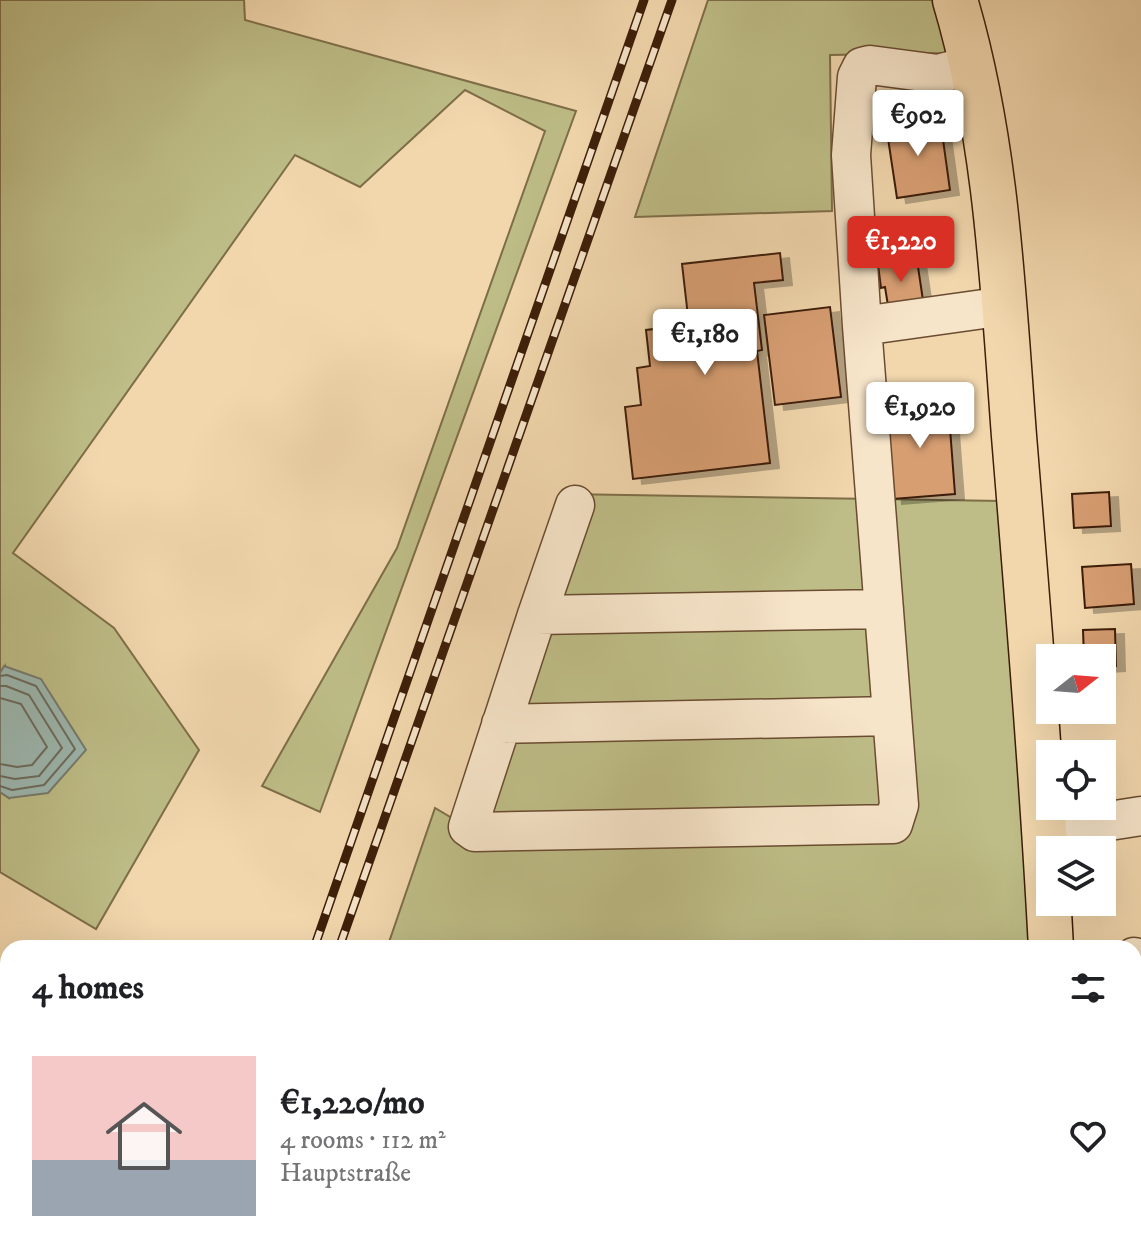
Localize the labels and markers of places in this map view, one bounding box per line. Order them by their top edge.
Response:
pin: €902 [871,90,965,158]
pin: €1,220 [836,216,966,284]
pin: €1,180 [640,309,770,377]
pin: €1,920 [855,382,985,450]

